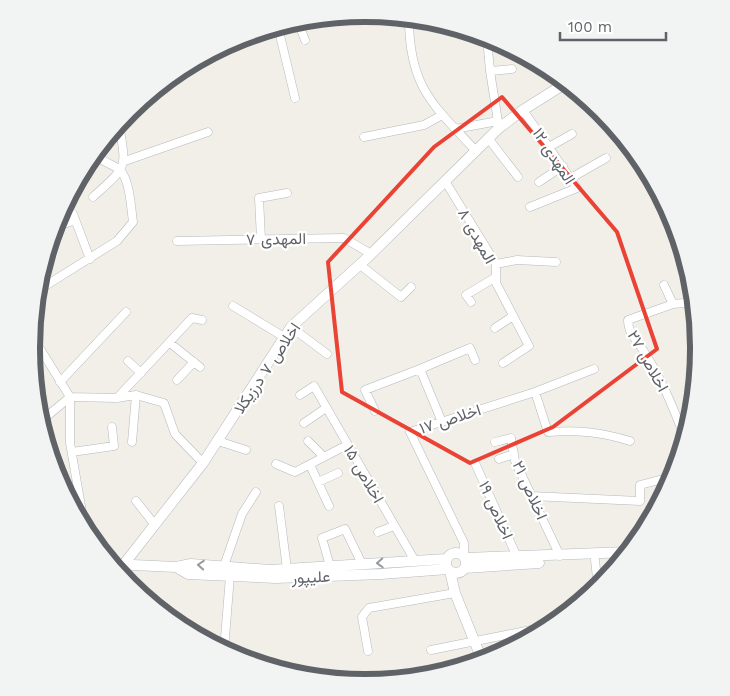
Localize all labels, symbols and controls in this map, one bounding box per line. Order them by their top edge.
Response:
scale bar [560,10,666,42]
text: 100 m [568,18,612,36]
street label: المهدی ۱۲ [528,124,579,188]
street label: المهدی ۸ [453,205,500,267]
street label: المهدی ۷ [246,229,306,250]
street label: اخلاص ۷ درزیکلا [230,319,305,418]
street label: اخلاص ۲۷ [623,327,673,396]
street label: اخلاص ۱۷ [417,400,483,439]
street label: اخلاص ۱۵ [339,442,388,507]
street label: اخلاص ۲۱ [508,458,551,523]
street label: اخلاص ۱۹ [474,478,517,543]
one-way arrow [376,558,384,569]
one-way arrow [196,559,204,570]
street label: علیپور [290,567,331,589]

